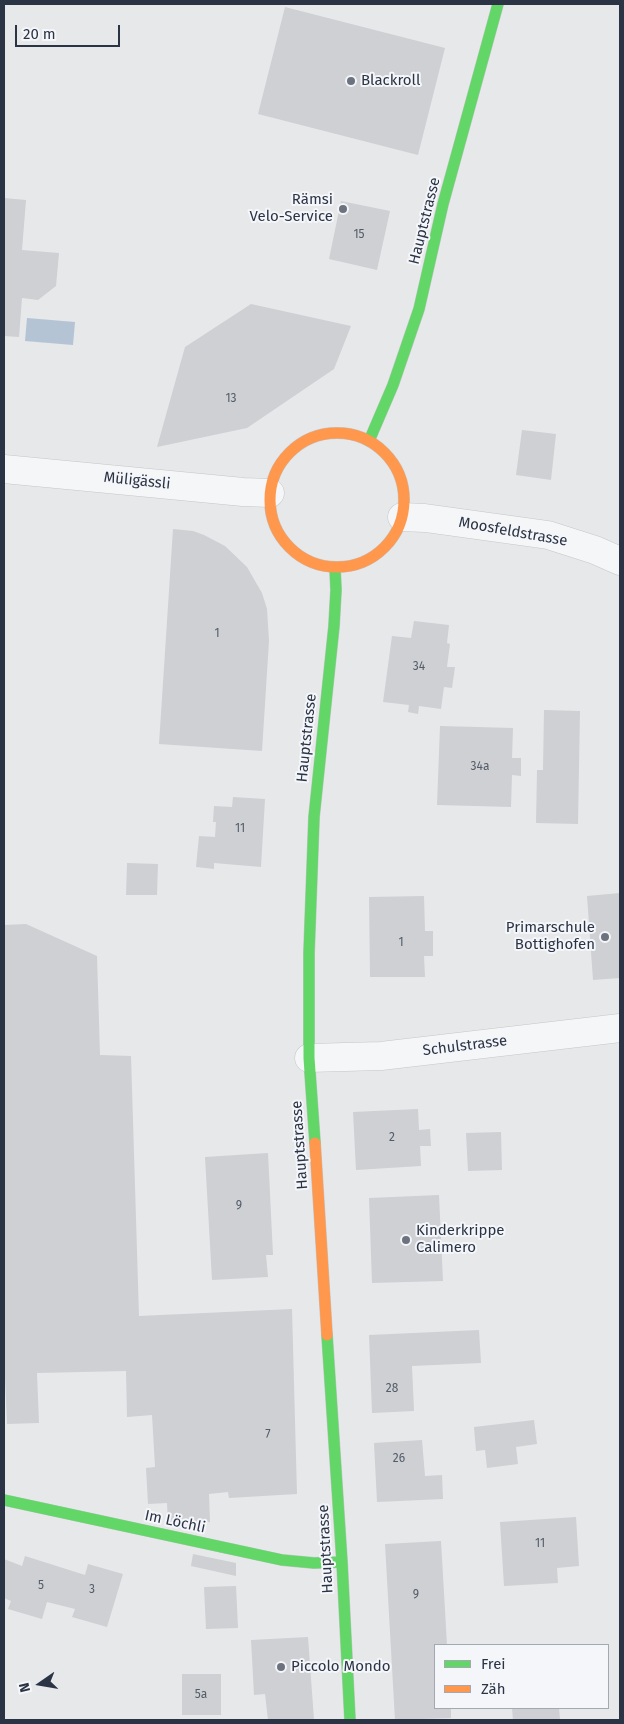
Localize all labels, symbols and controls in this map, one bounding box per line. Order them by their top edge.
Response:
scale bar [18,15,122,47]
text: 20 m [23,25,56,43]
place label: Blackroll [361,72,420,90]
marker: Blackroll [345,75,357,87]
street label: Hauptstrasse [405,176,445,266]
place label: Rämsi Velo-Service [250,191,333,226]
marker: Rämsi Velo-Service [337,203,349,215]
house number: 15 [353,228,365,242]
house number: 13 [225,392,237,406]
street label: Müligässli [103,469,171,493]
street label: Moosfeldstrasse [457,514,569,550]
house number: 1 [214,627,220,641]
house number: 34 [413,660,425,674]
street label: Hauptstrasse [293,693,321,783]
house number: 34a [471,760,489,774]
house number: 11 [235,822,245,836]
place label: Primarschule Bottighofen [506,919,595,954]
marker: Primarschule Bottighofen [599,931,611,943]
house number: 1 [398,936,404,950]
street label: Schulstrasse [422,1032,508,1060]
street label: Hauptstrasse [288,1100,312,1190]
house number: 2 [389,1131,395,1145]
house number: 9 [236,1199,242,1213]
place label: Kinderkrippe Calimero [416,1222,504,1257]
marker: Kinderkrippe Calimero [400,1234,412,1246]
house number: 28 [386,1382,398,1396]
house number: 7 [265,1428,271,1442]
house number: 26 [393,1452,405,1466]
street label: Hauptstrasse [315,1504,337,1594]
street label: Im Löchli [143,1507,207,1537]
house number: 11 [535,1537,545,1551]
house number: 5 [38,1579,44,1593]
house number: 3 [89,1583,95,1597]
house number: 9 [413,1588,419,1602]
legend [434,1644,609,1709]
text: Frei [481,1655,506,1673]
place label: Piccolo Mondo [291,1658,390,1676]
north arrow [15,1659,65,1709]
marker: Piccolo Mondo [275,1661,287,1673]
text: Zäh [481,1680,506,1698]
text: N [16,1681,34,1694]
house number: 5a [195,1688,207,1702]

